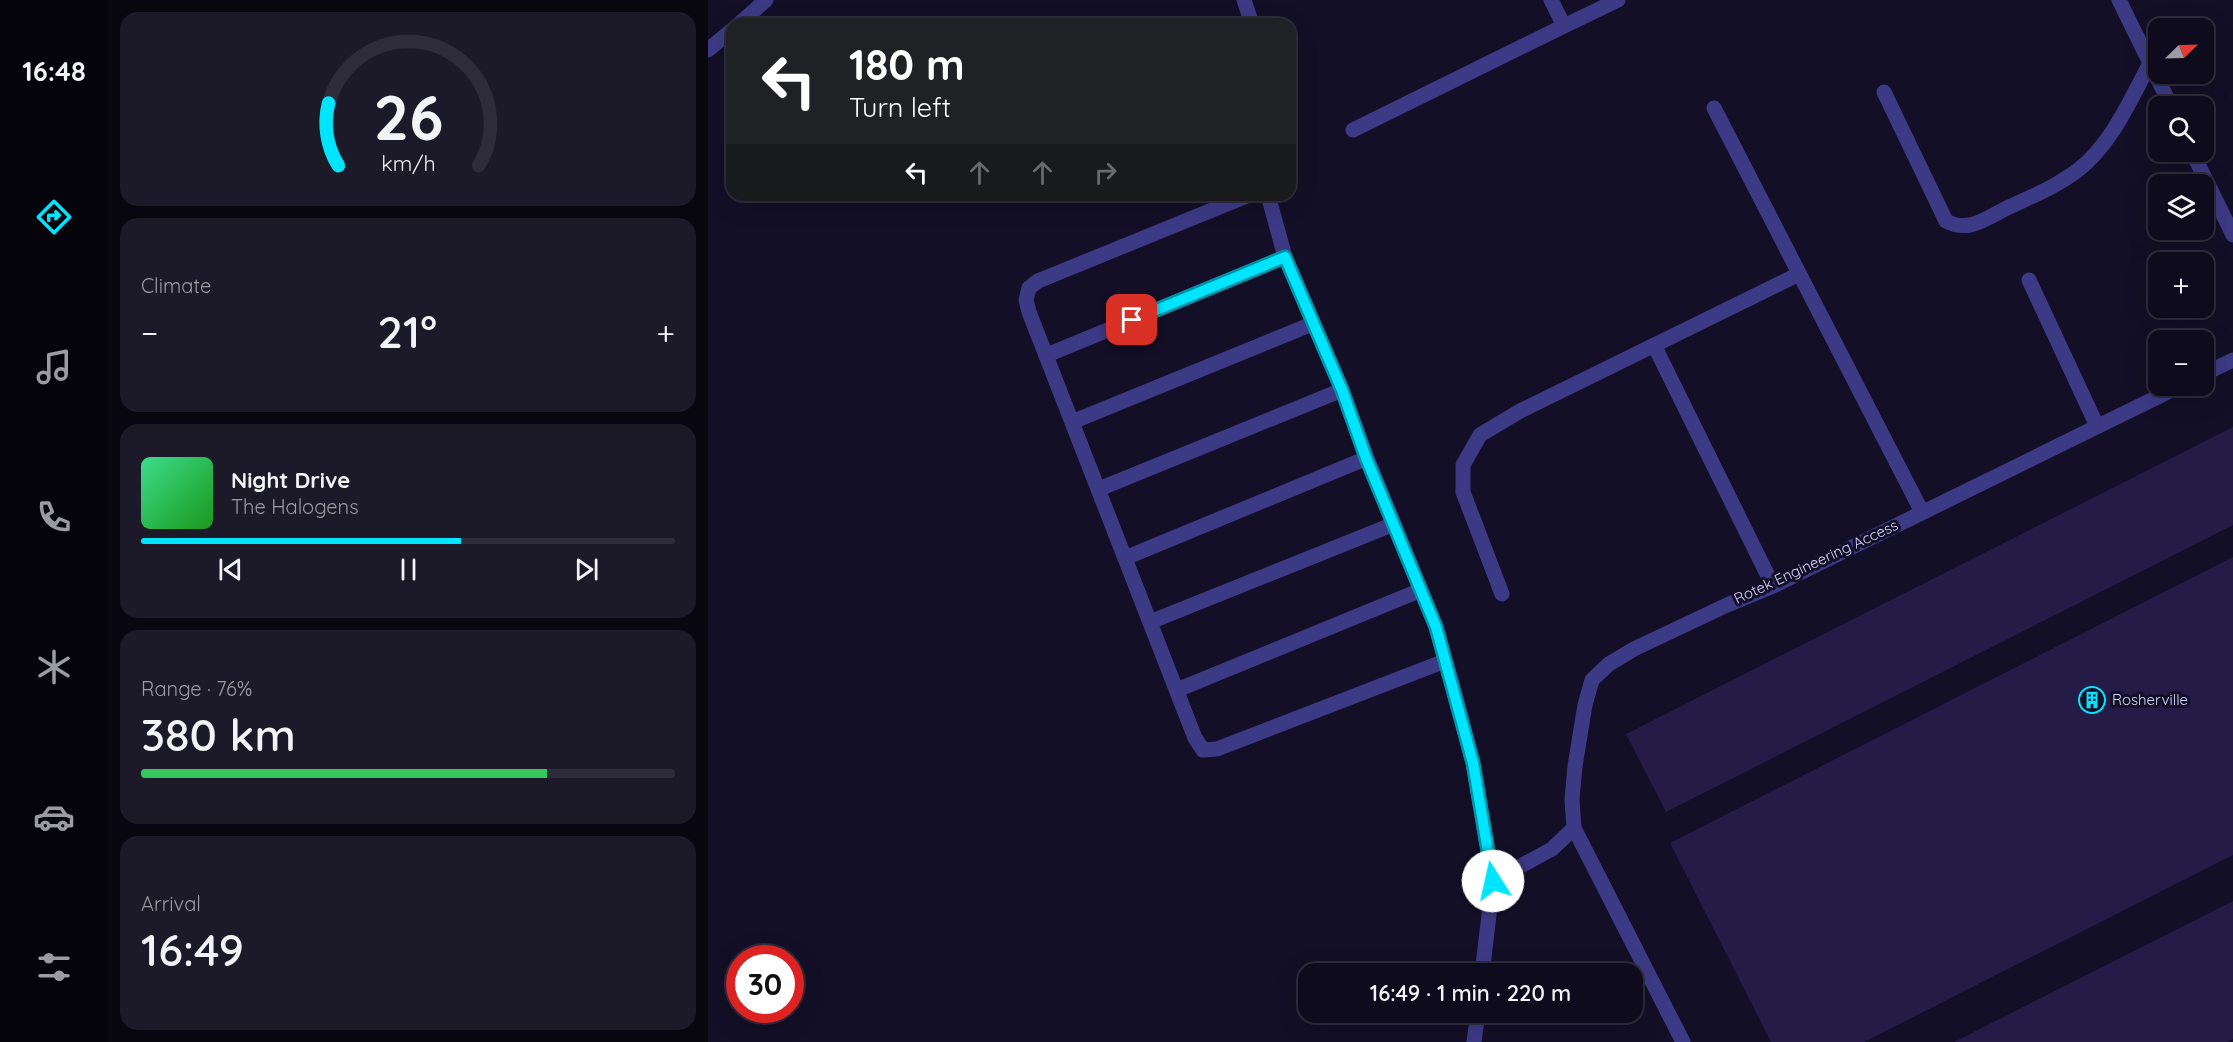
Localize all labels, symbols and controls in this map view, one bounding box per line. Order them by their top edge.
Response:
north arrow [2148,18,2214,84]
map controls [2148,18,2214,396]
text: 180 m [849,38,965,91]
icon: left [750,42,828,120]
text: 16:48 [22,54,86,88]
text: 26 [373,78,443,156]
text: Turn left [849,90,951,124]
button: search [2148,96,2214,162]
text: km/h [381,150,435,176]
icon: left [900,156,933,189]
icon: ahead [963,156,996,189]
icon: ahead [1026,156,1059,189]
icon: right [1089,156,1122,189]
button: layers [2148,174,2214,240]
icon: directions [33,196,75,238]
button: + [2148,252,2214,318]
text: Climate [141,273,211,298]
pin [1106,294,1157,345]
text: 21° [378,303,437,359]
icon: arrive [1115,303,1148,336]
text: − [141,312,158,353]
text: + [656,312,675,353]
button: − [2148,330,2214,396]
icon: music [33,346,75,388]
text: Night Drive [231,466,350,494]
text: The Halogens [231,494,359,519]
icon: phone [33,496,75,538]
street label: Rotek Engineering Access [1731,515,1901,608]
icon: previous [214,553,247,586]
icon: pause [392,553,425,586]
icon: next [570,553,603,586]
icon: climate [33,646,75,688]
text: Range · 76% [141,676,252,701]
building icon: Rosherville [2077,685,2107,715]
place label: Rosherville [2112,690,2188,709]
text: 380 km [141,706,296,762]
icon: car [33,796,75,838]
position arrow [1461,849,1525,913]
text: Arrival [141,891,201,916]
text: 16:49 [141,921,244,977]
speed limit sign: 30 [726,945,804,1023]
icon: filters [33,946,75,988]
text: 16:49 · 1 min · 220 m [1370,979,1571,1007]

